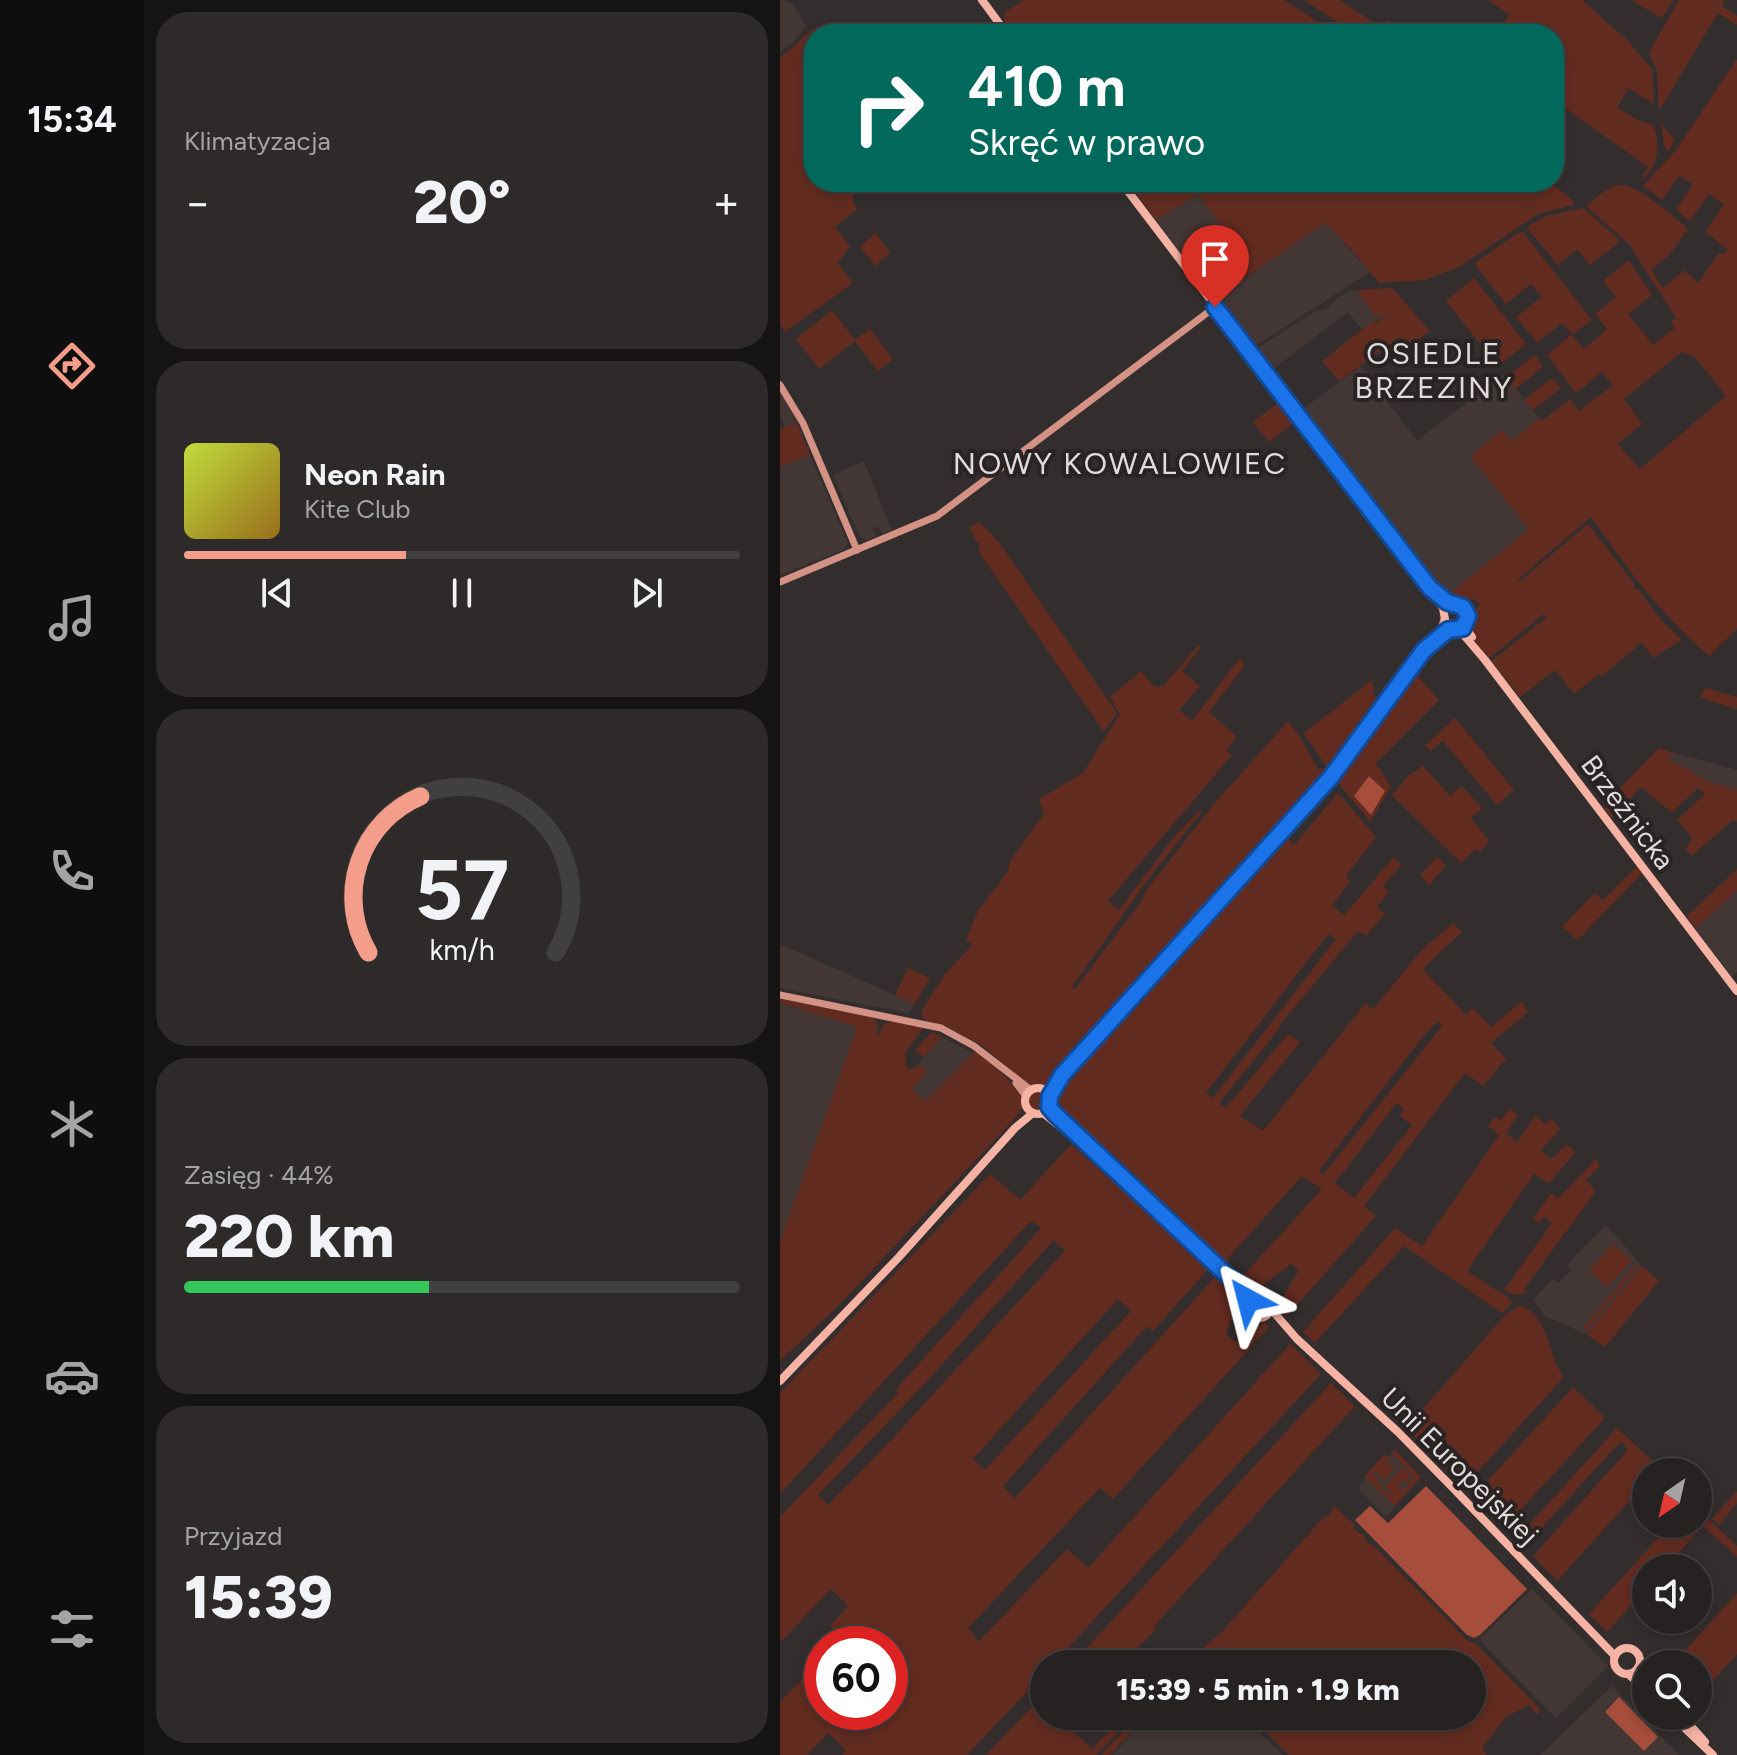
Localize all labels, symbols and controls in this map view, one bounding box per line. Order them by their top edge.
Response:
text: 410 m [968,53,1126,120]
icon: right [836,56,940,160]
text: 15:34 [27,98,117,141]
text: Skręć w prawo [968,121,1205,164]
text: Klimatyzacja [184,125,331,157]
text: 20° [413,166,511,238]
text: − [184,176,211,229]
text: + [713,176,740,229]
pin [1181,225,1249,307]
icon: arrive [1193,237,1237,281]
district label: OSIEDLE BRZEZINY [1355,335,1513,406]
icon: directions [44,338,100,394]
district label: NOWY KOWALOWIEC [953,445,1287,482]
text: Neon Rain [304,456,446,493]
text: Kite Club [304,493,410,525]
icon: previous [255,571,299,615]
icon: pause [440,571,484,615]
icon: next [625,571,669,615]
icon: music [44,590,100,646]
street label: Brzeźnicka [1574,748,1682,876]
text: 57 [415,840,509,940]
icon: phone [44,843,100,899]
text: km/h [429,934,495,968]
icon: climate [44,1096,100,1152]
text: Zasięg · 44% [184,1159,334,1191]
text: 220 km [184,1200,394,1272]
position arrow [1206,1258,1290,1342]
icon: car [44,1348,100,1404]
street label: Unii Europejskiej [1374,1380,1546,1552]
north arrow [1632,1458,1712,1538]
map controls [1632,1458,1712,1730]
text: Przyjazd [184,1520,282,1552]
button: sound [1632,1554,1712,1634]
text: 15:39 [184,1561,333,1633]
icon: filters [44,1601,100,1657]
speed limit sign: 60 [804,1626,908,1730]
button: search [1632,1650,1712,1730]
text: 15:39 · 5 min · 1.9 km [1116,1671,1400,1708]

